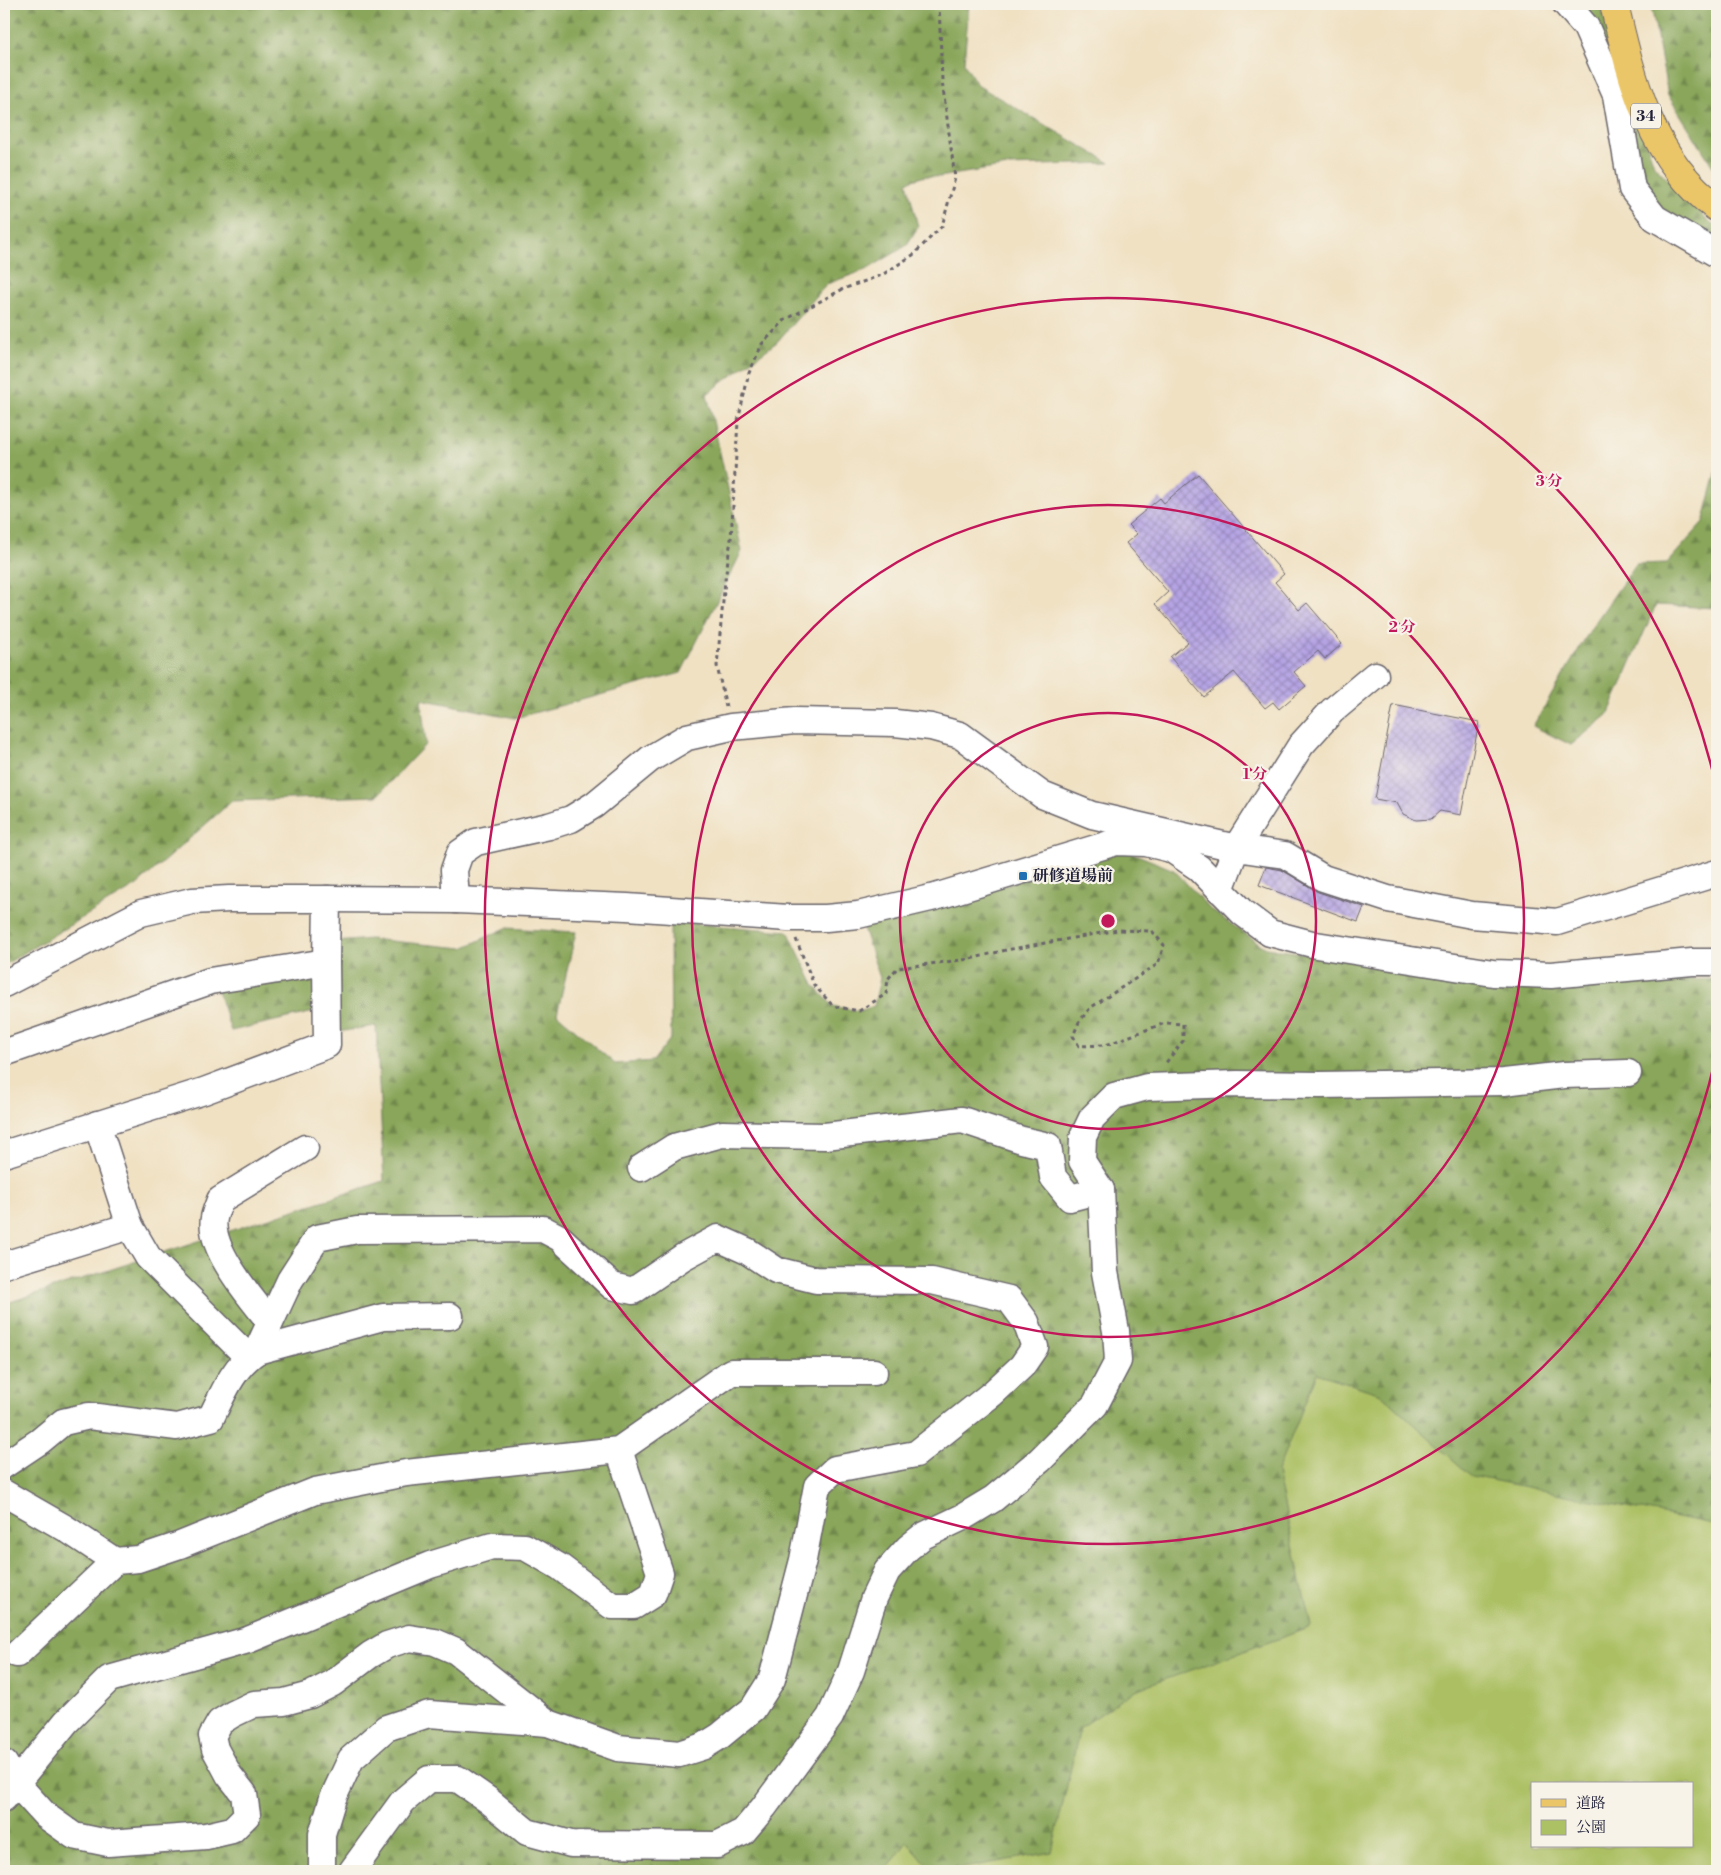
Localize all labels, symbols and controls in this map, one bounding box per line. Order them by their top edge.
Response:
road number: 34 [1631,104,1661,128]
text: 3 分 [1536,472,1562,491]
text: 2 分 [1389,618,1415,637]
text: 1 分 [1243,765,1267,784]
place label: 研修道場前 [1033,866,1113,886]
marker: 研修道場前 [1017,870,1029,882]
centre of rings [1099,912,1117,930]
legend [1531,1782,1694,1848]
text: 道路 [1576,1794,1606,1813]
text: 公園 [1576,1818,1606,1837]

